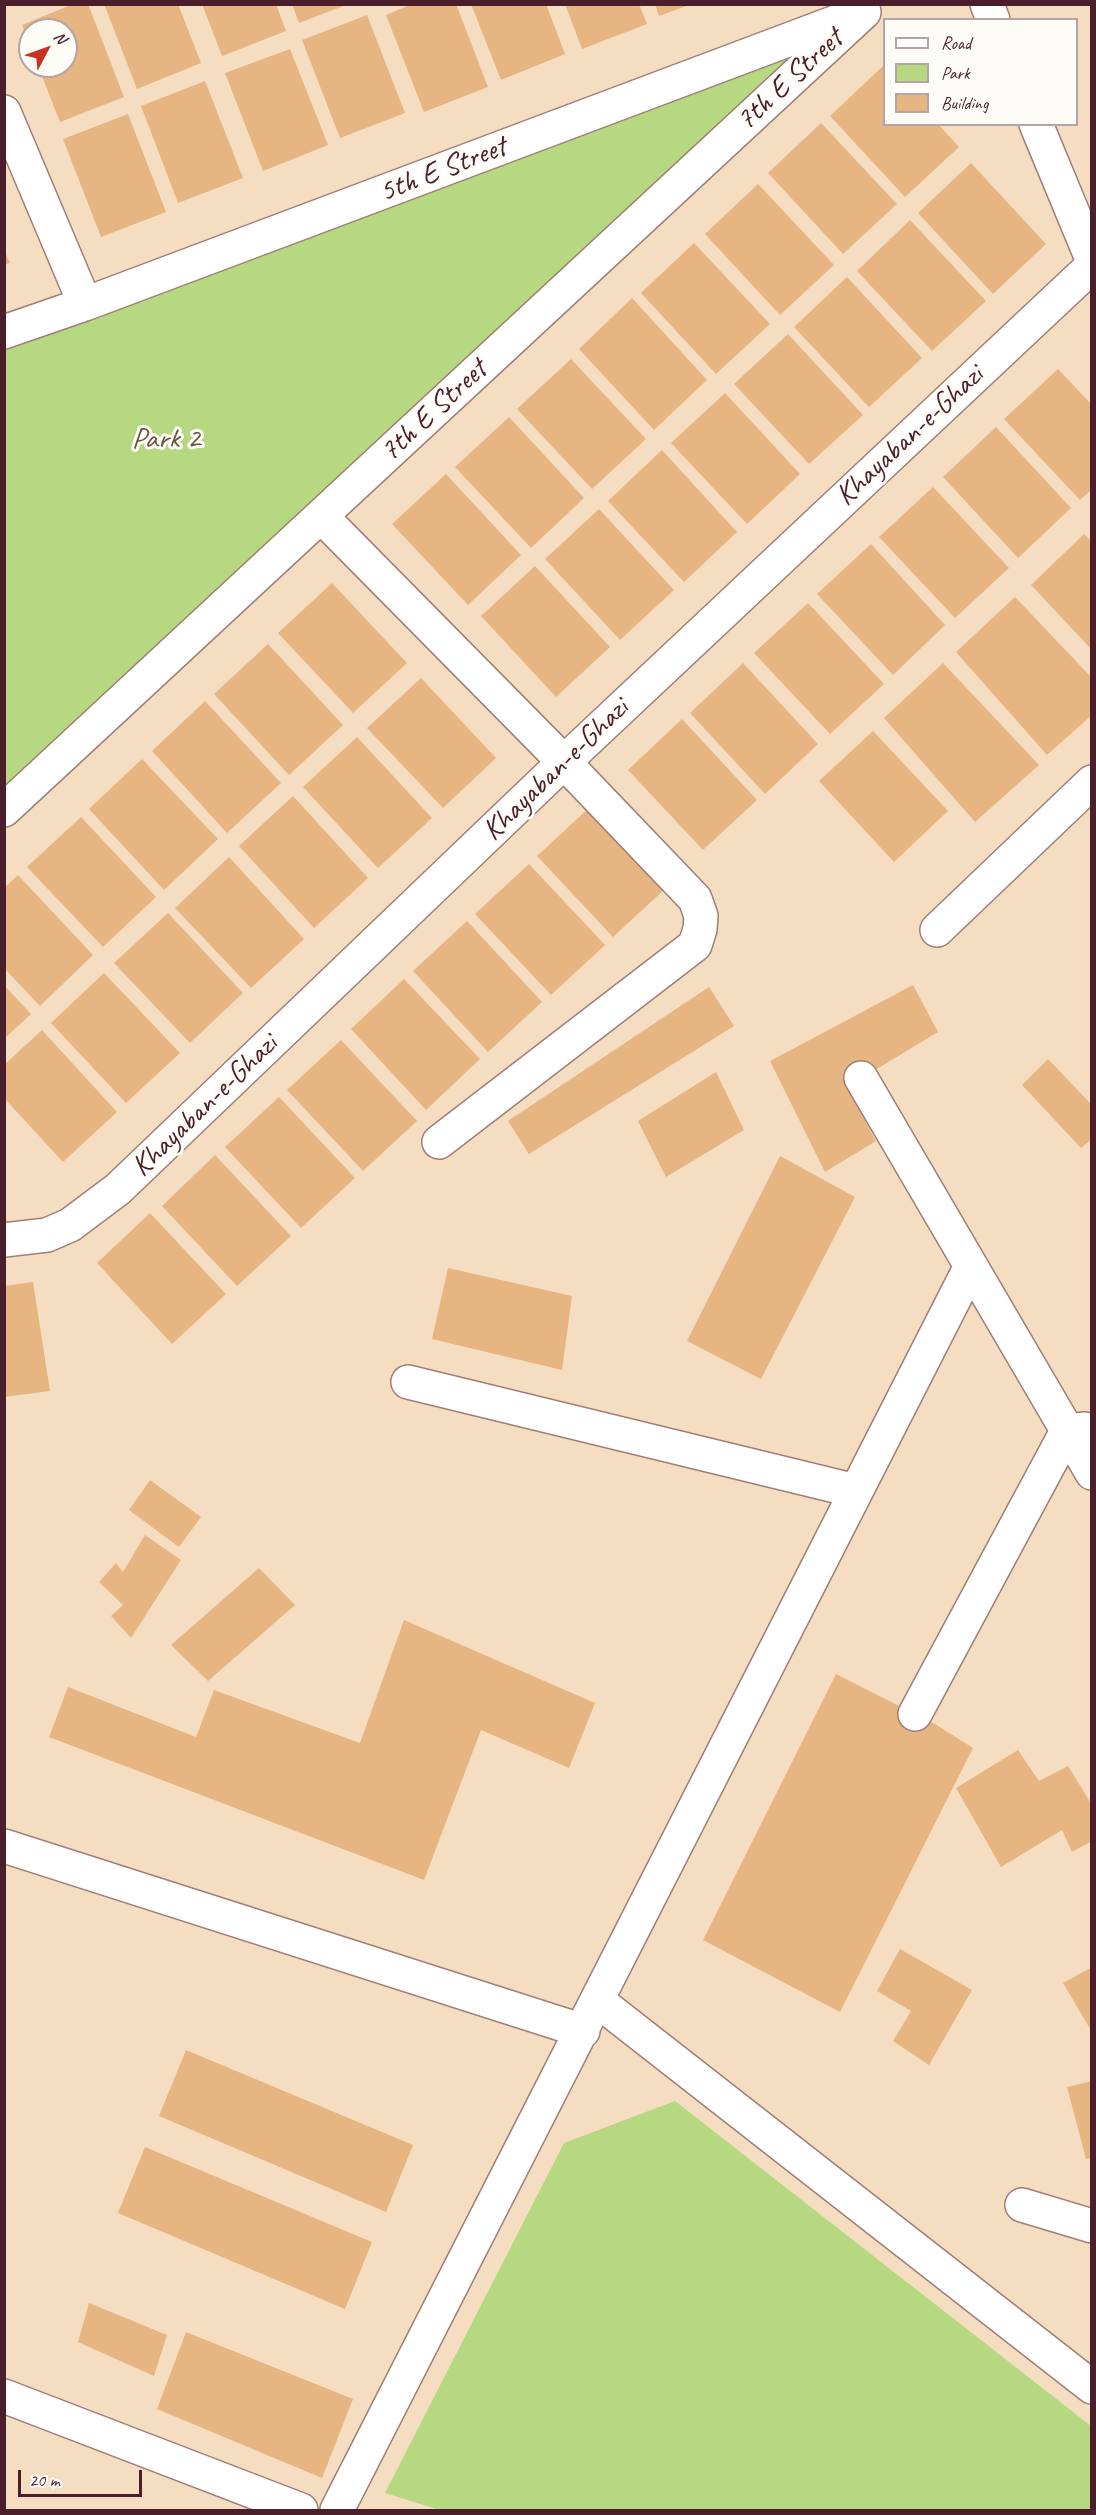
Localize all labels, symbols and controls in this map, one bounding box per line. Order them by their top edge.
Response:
north arrow [18,18,78,78]
legend [883,18,1078,126]
street label: 7th E Street [729,22,851,138]
text: N [49,27,71,48]
text: Road [941,32,971,54]
text: Park [941,62,970,84]
text: Building [941,92,988,114]
street label: 5th E Street [375,129,511,211]
street label: 7th E Street [373,353,495,469]
street label: Khayaban-e-Ghazi [828,358,992,514]
park label: Park 2 [132,421,200,457]
street label: Khayaban-e-Ghazi [475,691,637,849]
street label: Khayaban-e-Ghazi [124,1027,286,1185]
scale bar [21,2458,146,2496]
text: 20 m [29,2469,60,2491]

